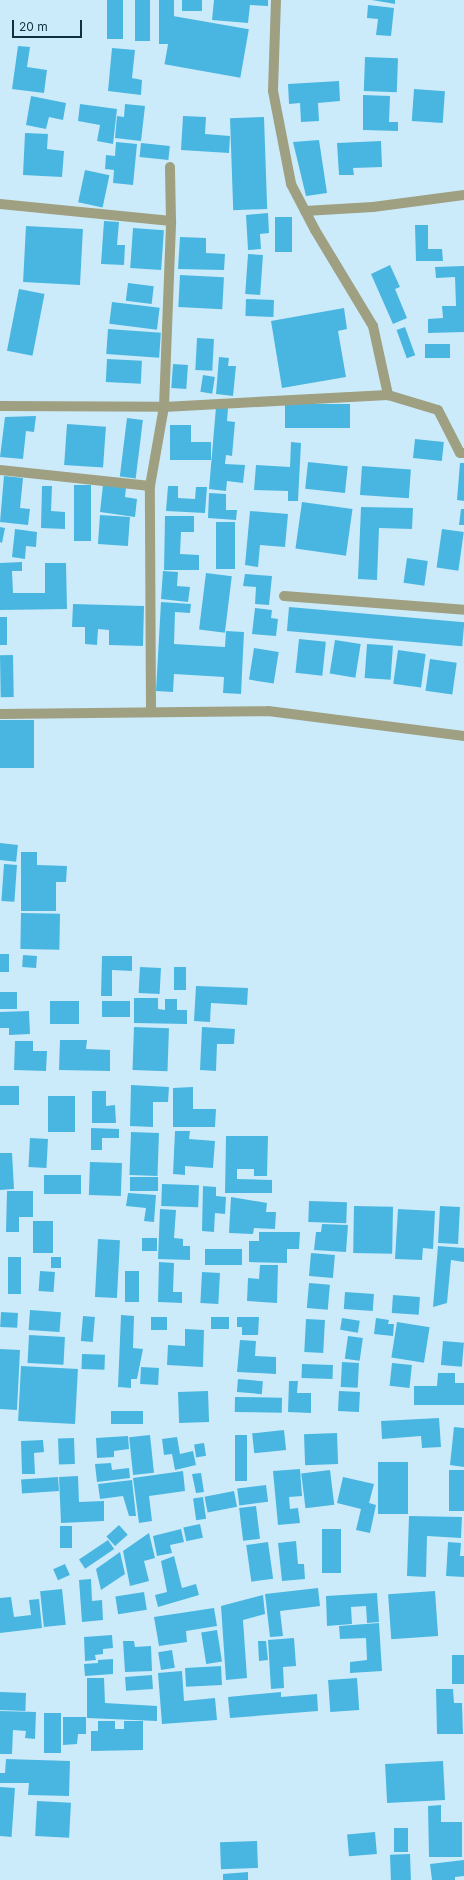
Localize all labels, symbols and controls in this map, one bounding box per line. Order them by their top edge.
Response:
scale bar [14,12,84,38]
text: 20 m [19,19,48,34]

